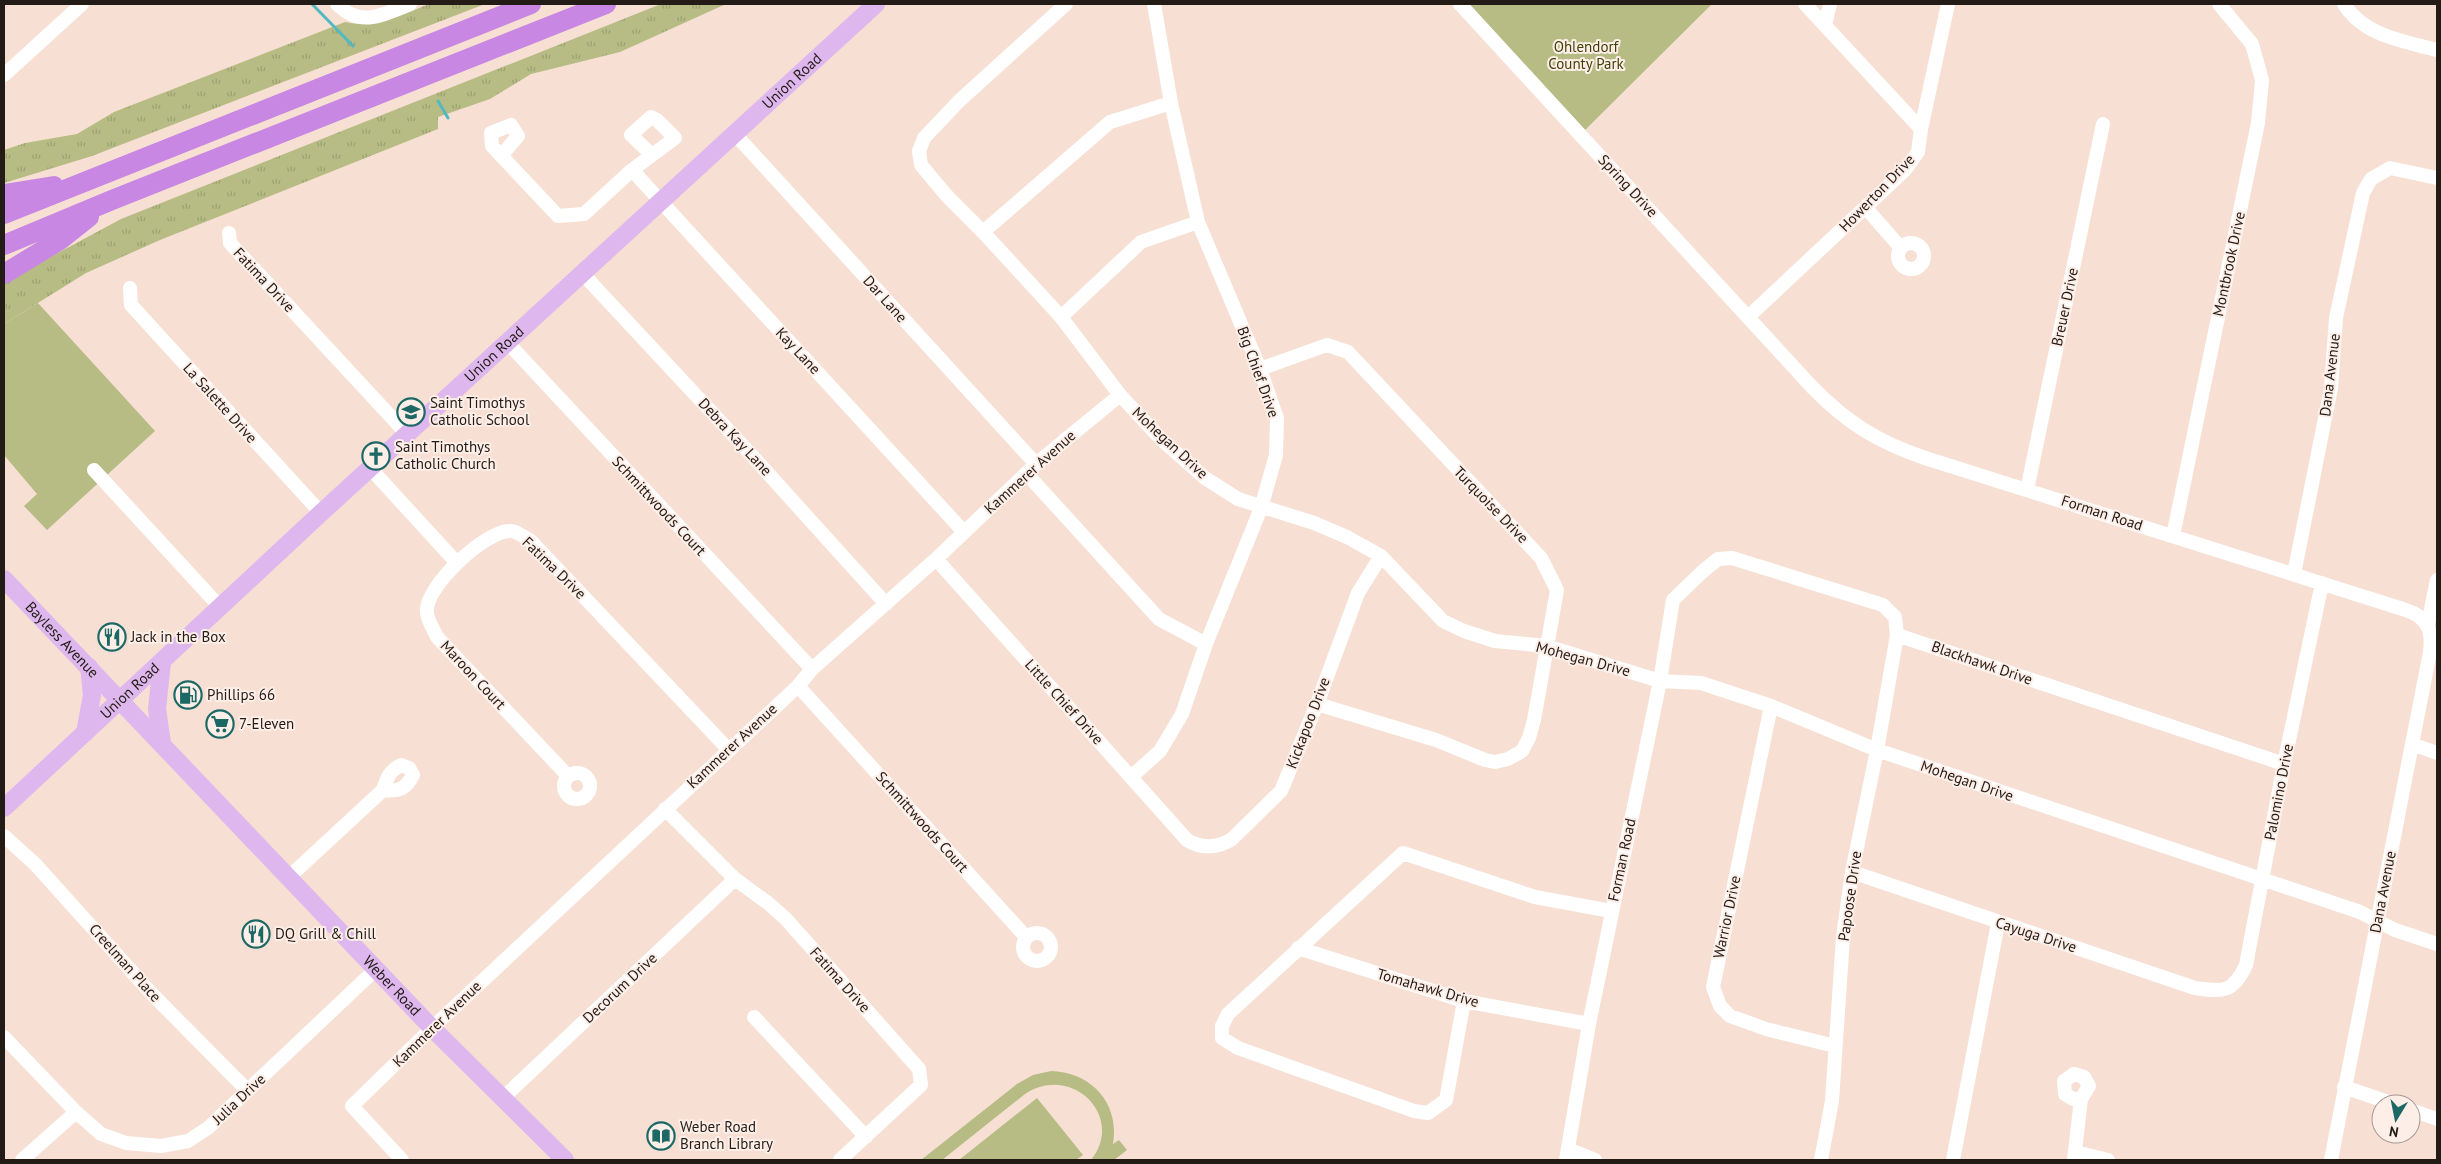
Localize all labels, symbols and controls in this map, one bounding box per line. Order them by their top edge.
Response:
park label: Ohlendorf County Park [1548,37,1625,73]
street label: Union Road [758,49,825,113]
street label: Spring Drive [1594,150,1662,221]
street label: Howerton Drive [1835,150,1918,235]
street label: Montbrook Drive [2208,210,2249,318]
street label: Fatima Drive [230,243,299,316]
street label: Breuer Drive [2047,266,2082,348]
street label: Dar Lane [859,271,912,326]
street label: Union Road [460,322,528,386]
street label: Kay Lane [772,323,825,378]
street label: Big Chief Drive [1233,324,1284,420]
street label: Dana Avenue [2315,332,2344,417]
street label: La Salette Drive [179,359,261,447]
place label: Saint Timothys Catholic School [430,393,530,429]
street label: Debra Kay Lane [695,394,776,479]
school or university icon: Saint Timothys Catholic School [396,397,426,427]
street label: Mohegan Drive [1128,403,1212,483]
street label: Kammerer Avenue [980,426,1079,518]
place label: Saint Timothys Catholic Church [395,437,496,473]
church icon: Saint Timothys Catholic Church [361,441,391,471]
street label: Schmittwoods Court [608,452,710,559]
street label: Turquoise Drive [1450,462,1533,547]
street label: Forman Road [2059,490,2145,535]
street label: Fatima Drive [518,532,590,603]
street label: Bayless Avenue [22,597,103,682]
restaurant icon: Jack in the Box [97,622,127,652]
place label: Jack in the Box [130,627,226,646]
street label: Maroon Court [437,636,510,713]
street label: Blackhawk Drive [1929,636,2035,689]
street label: Mohegan Drive [1534,637,1632,680]
street label: Little Chief Drive [1021,655,1108,748]
street label: Union Road [96,658,163,723]
street label: Kickapoo Drive [1281,674,1334,771]
fuel station icon: Phillips 66 [173,680,203,710]
place label: Phillips 66 [207,685,275,704]
street label: Kammerer Avenue [683,699,781,792]
supermarket icon: 7-Eleven [205,709,235,739]
place label: 7-Eleven [239,714,294,733]
street label: Palomino Drive [2260,742,2297,842]
street label: Mohegan Drive [1918,756,2016,805]
street label: Schmittwoods Court [872,767,973,876]
street label: Forman Road [1603,817,1640,903]
street label: Dana Avenue [2365,849,2400,935]
street label: Papoose Drive [1834,850,1865,942]
street label: Warrior Drive [1708,874,1745,960]
street label: Cayuga Drive [1993,913,2079,957]
restaurant icon: DQ Grill & Chill [241,919,271,949]
street label: Creelman Place [85,920,166,1006]
place label: DQ Grill & Chill [275,924,377,943]
street label: Fatima Drive [806,943,875,1016]
street label: Decorum Drive [579,948,661,1027]
street label: Weber Road [359,951,425,1020]
street label: Tomahawk Drive [1375,964,1481,1011]
street label: Kammerer Avenue [388,976,485,1071]
street label: Julia Drive [207,1069,269,1129]
north arrow [2371,1094,2421,1144]
place label: Weber Road Branch Library [680,1117,773,1153]
library icon: Weber Road Branch Library [646,1121,676,1151]
text: N [2388,1122,2400,1141]

